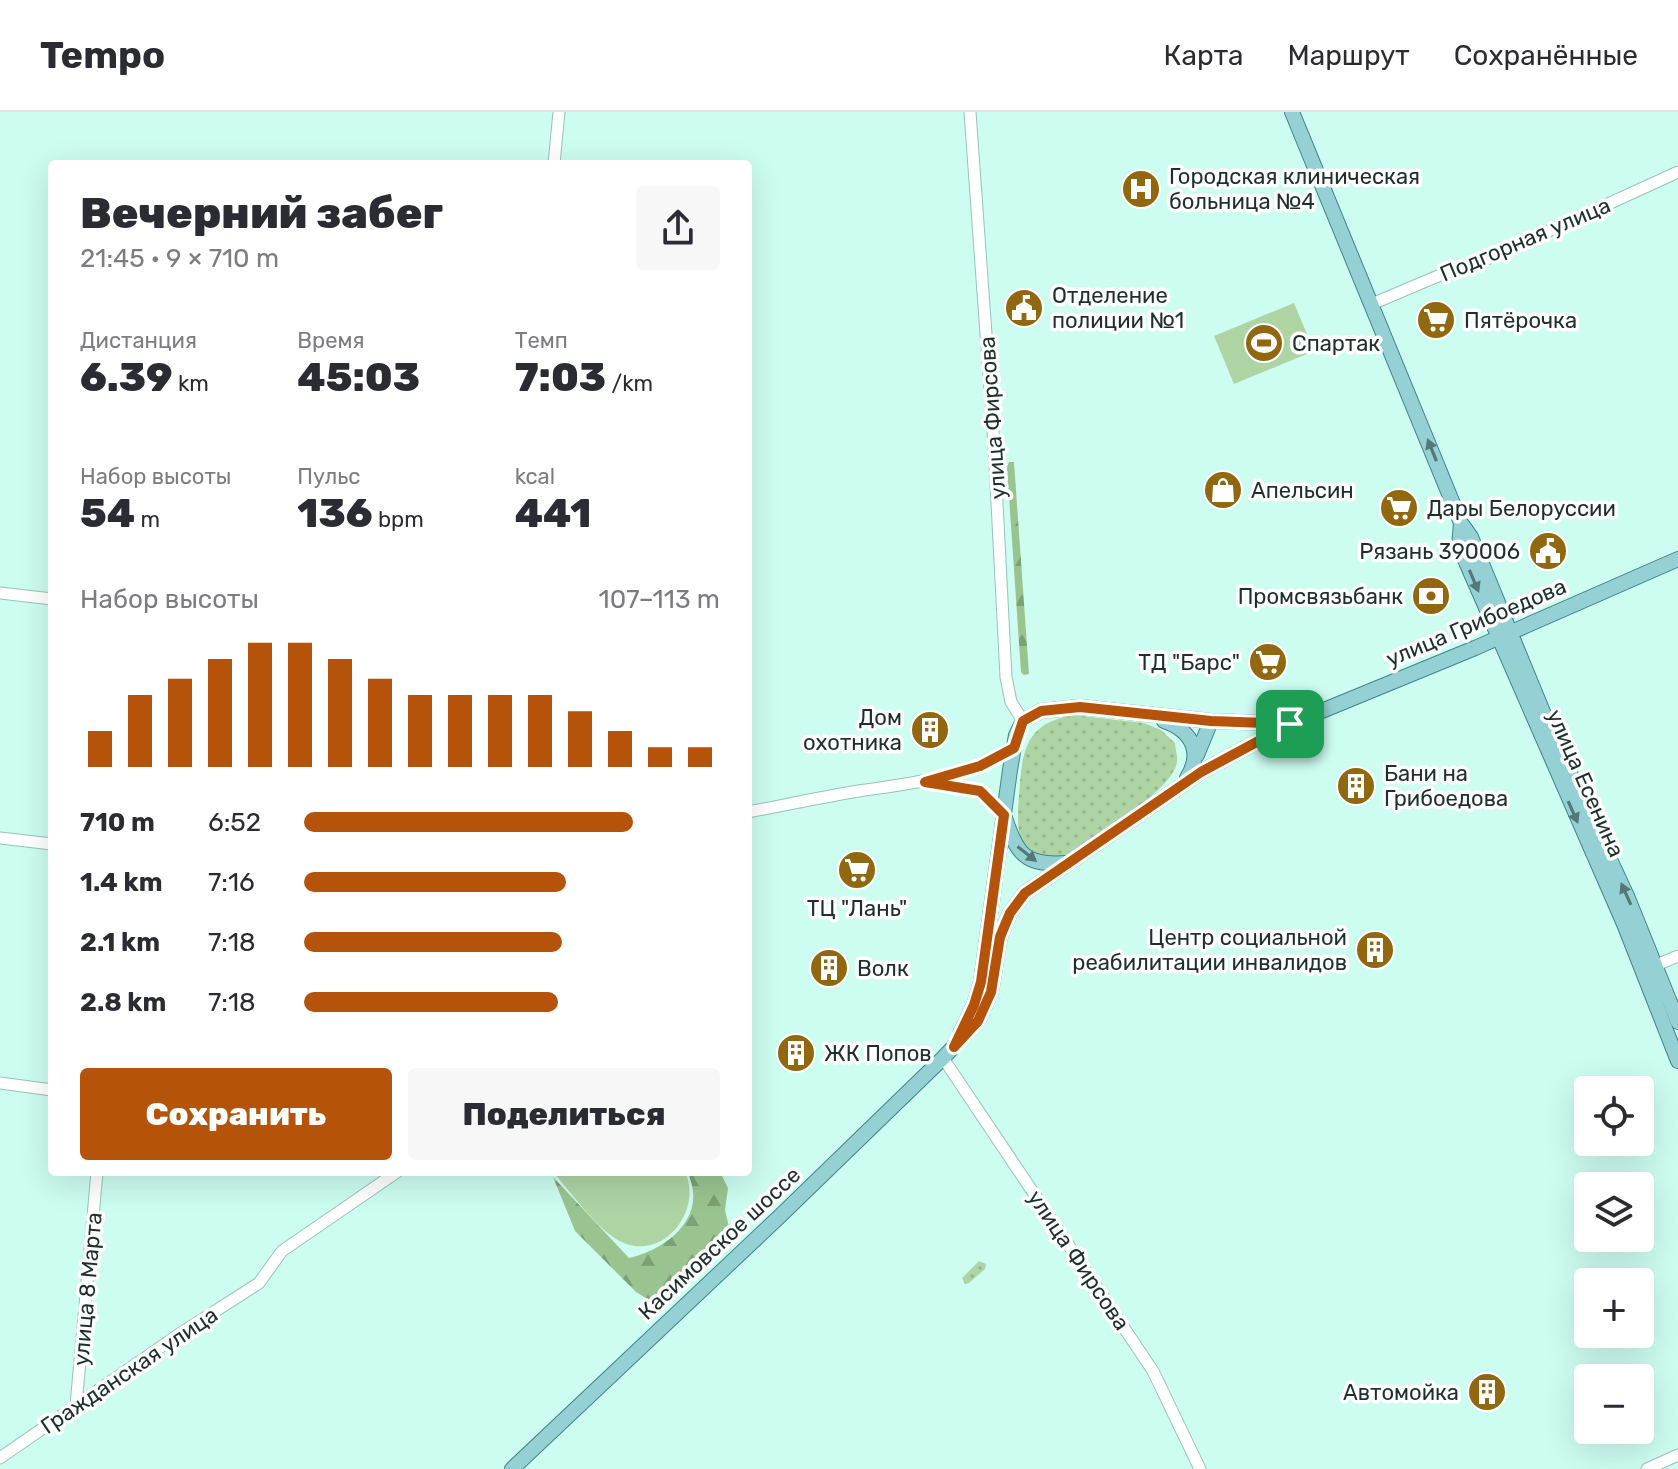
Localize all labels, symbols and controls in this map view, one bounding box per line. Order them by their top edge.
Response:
text: Tempo [40,32,165,78]
text: Карта [1164,39,1243,72]
text: Маршрут [1287,39,1410,72]
text: Сохранённые [1454,39,1638,72]
place label: Городская клиническая больница №4 [1169,163,1420,215]
hospital icon: Городская клиническая больница №4 [1120,168,1162,210]
button: share [636,186,720,270]
text: Вечерний забег [80,187,443,239]
street label: Подгорная улица [1436,191,1615,288]
text: 21:45 · 9 × 710 m [80,243,279,274]
place label: Отделение полиции №1 [1052,282,1184,334]
public building icon: Отделение полиции №1 [1003,287,1045,329]
supermarket icon: Пятёрочка [1415,299,1457,341]
place label: Пятёрочка [1464,307,1577,334]
sports icon: Спартак [1243,322,1285,364]
text: Дистанция [80,327,197,354]
text: Время [297,327,364,354]
text: Темп [515,327,568,354]
place label: Спартак [1292,330,1380,357]
street label: улица Фирсова [973,336,1012,500]
text: 6.39 [80,354,173,401]
text: 45:03 [297,354,420,401]
text: 7:03 [515,354,606,401]
text: km [173,370,209,397]
text: /km [606,370,653,397]
one-way arrow [1425,438,1438,462]
text: Набор высоты [80,463,231,490]
text: Пульс [297,463,360,490]
text: kcal [515,463,555,490]
shop icon: Апельсин [1202,469,1244,511]
place label: Апельсин [1251,477,1354,504]
supermarket icon: Дары Белоруссии [1378,487,1420,529]
text: 54 [80,490,135,537]
text: 136 [297,490,373,537]
text: 441 [515,490,591,537]
place label: Дары Белоруссии [1427,495,1616,522]
text: m [135,506,160,533]
text: bpm [373,506,424,533]
public building icon: Рязань 390006 [1527,530,1569,572]
place label: Рязань 390006 [1359,538,1520,565]
one-way arrow [1467,569,1480,593]
street label: улица Грибоедова [1382,572,1570,673]
bank icon: Промсвязьбанк [1410,575,1452,617]
place label: Промсвязьбанк [1238,583,1403,610]
text: Набор высоты [80,584,259,615]
text: 107–113 m [599,584,720,615]
supermarket icon: ТД "Барс" [1247,641,1289,683]
place label: ТД "Барс" [1138,649,1240,676]
pin [1256,690,1324,758]
icon: arrive [1268,702,1312,746]
place label: Дом охотника [803,704,902,756]
street label: улица Есенина [1541,705,1630,861]
building icon: Дом охотника [909,709,951,751]
place label: Бани на Грибоедова [1384,760,1508,812]
building icon: Бани на Грибоедова [1335,765,1377,807]
one-way arrow [1566,800,1580,824]
text: 710 m [80,807,155,838]
text: 6:52 [208,807,261,838]
one-way arrow [1016,845,1037,862]
supermarket icon: ТЦ "Лань" [836,849,878,891]
text: 1.4 km [80,867,162,898]
text: 7:16 [208,867,255,898]
one-way arrow [1619,882,1632,906]
place label: ТЦ "Лань" [807,895,907,922]
place label: Центр социальной реабилитации инвалидов [1072,924,1347,976]
text: 2.1 km [80,927,160,958]
text: 7:18 [208,927,256,958]
building icon: Центр социальной реабилитации инвалидов [1354,929,1396,971]
building icon: Волк [808,947,850,989]
place label: Волк [857,955,909,982]
text: 2.8 km [80,987,166,1018]
text: 7:18 [208,987,256,1018]
building icon: ЖК Попов [775,1032,817,1074]
place label: ЖК Попов [824,1040,932,1067]
button: Сохранить [80,1068,392,1160]
button: Поделиться [408,1068,720,1160]
map controls [1574,1076,1654,1444]
button: locate [1574,1076,1654,1156]
street label: Касимовское шоссе [633,1161,806,1326]
button: layers [1574,1172,1654,1252]
street label: улица Фирсова [1022,1185,1135,1336]
street label: улица 8 Марта [67,1211,108,1367]
button: + [1574,1268,1654,1348]
street label: Гражданская улица [36,1301,223,1440]
button: − [1574,1364,1654,1444]
building icon: Автомойка [1466,1371,1508,1413]
place label: Автомойка [1343,1379,1459,1406]

